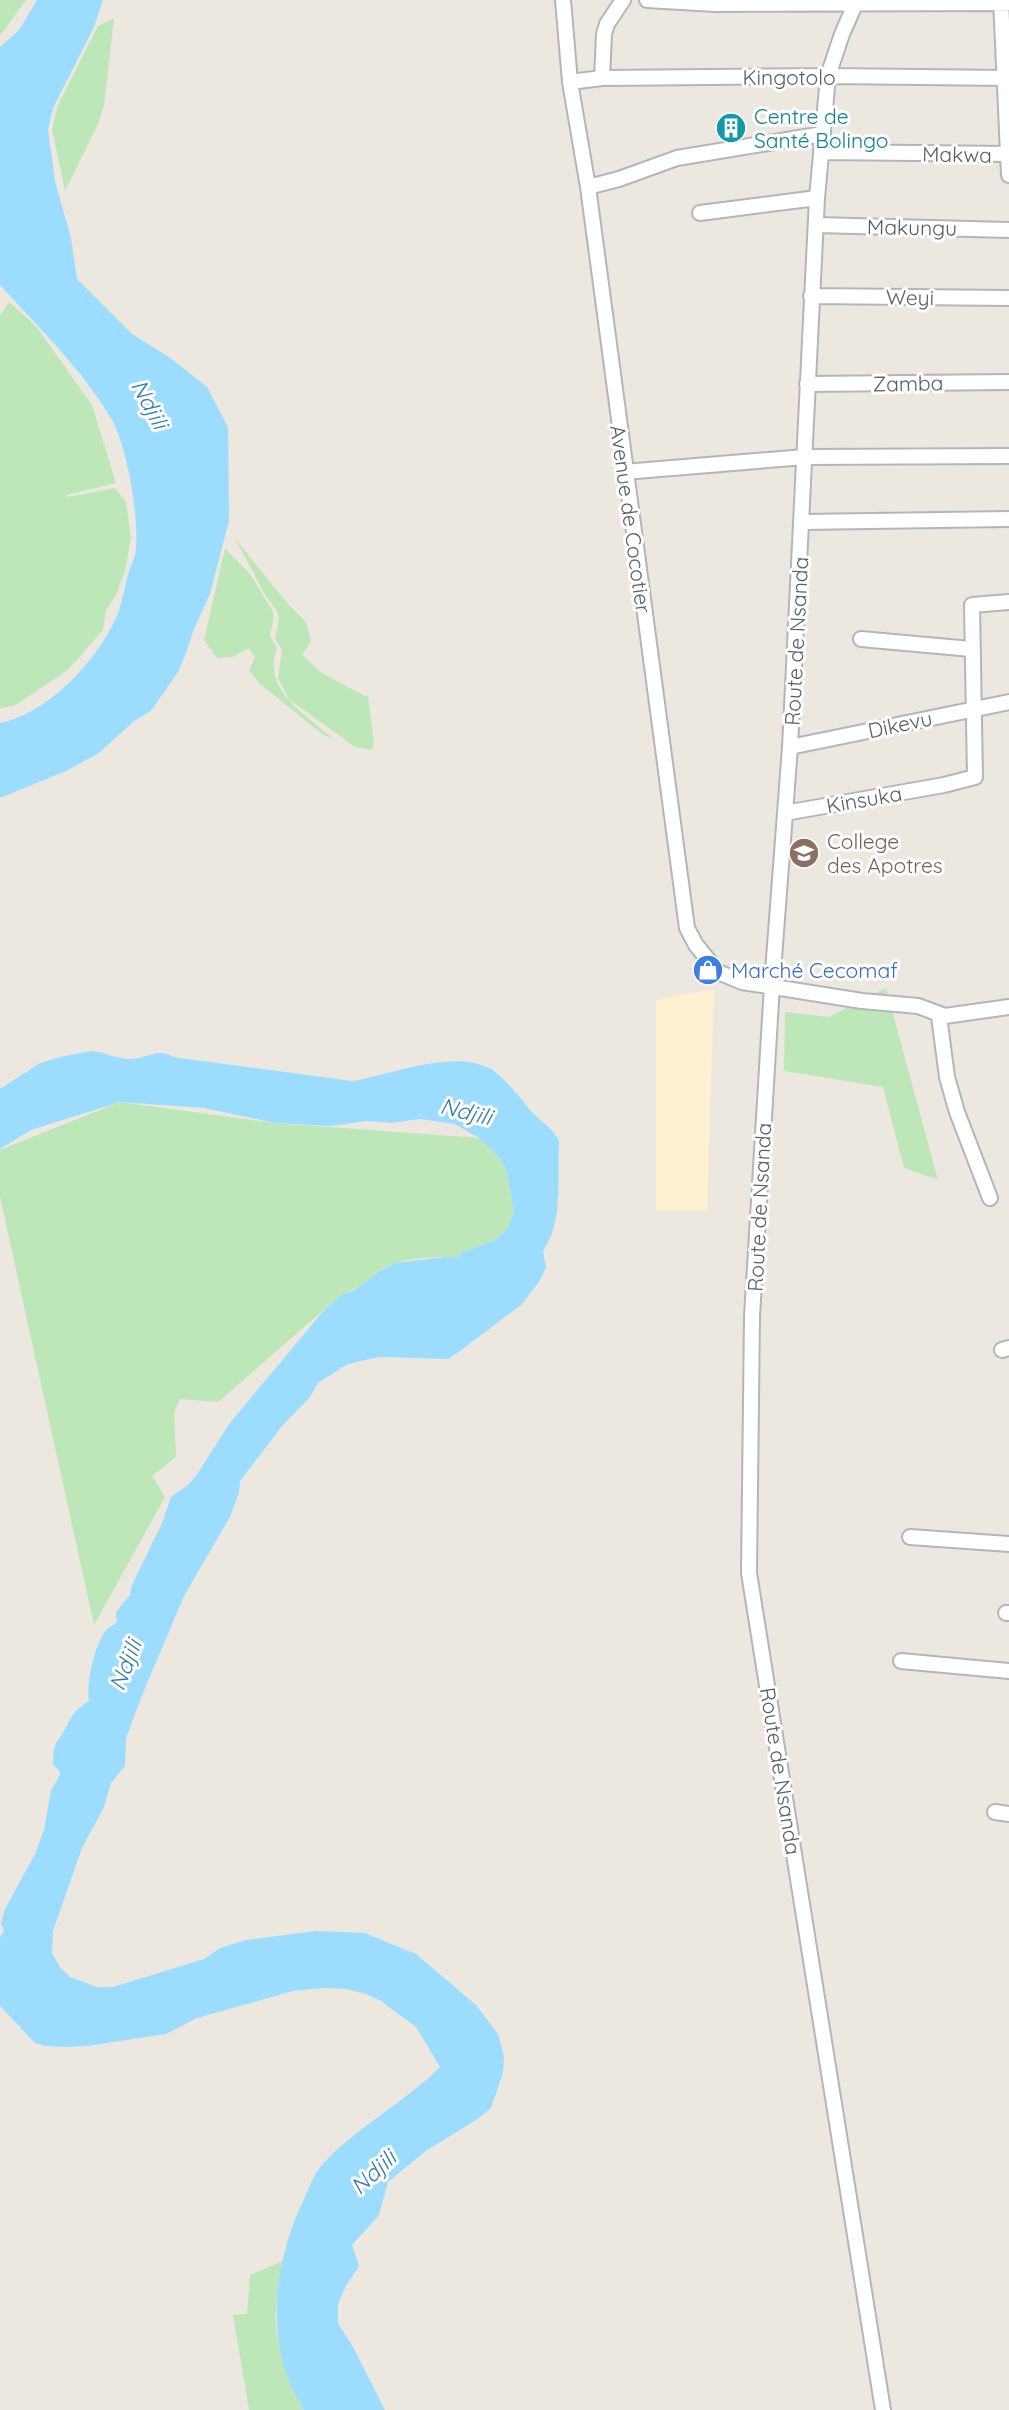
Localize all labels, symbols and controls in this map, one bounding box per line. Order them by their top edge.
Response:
street label: Kingotolo [742,64,836,90]
place label: Centre de Santé Bolingo [754,103,888,153]
building icon: Centre de Santé Bolingo [714,111,748,145]
street label: Makwa [922,140,992,168]
street label: Makungu [867,213,957,241]
street label: Weyi [886,284,934,310]
street label: Zamba [872,369,944,397]
water label: Ndjili [125,374,176,436]
street label: Avenue de Cocotier [605,423,657,615]
street label: Route de Nsanda [779,556,813,726]
street label: Dikevu [865,705,935,743]
street label: Kinsuka [824,780,904,818]
place label: College des Apotres [827,828,943,878]
school or university icon: College des Apotres [787,836,821,870]
shop icon: Marché Cecomaf [691,953,725,987]
place label: Marché Cecomaf [731,957,898,983]
water label: Ndjili [437,1091,498,1132]
street label: Route de Nsanda [742,1122,776,1292]
water label: Ndjili [102,1633,149,1694]
street label: Route de Nsanda [755,1685,807,1857]
water label: Ndjili [344,2142,404,2200]

